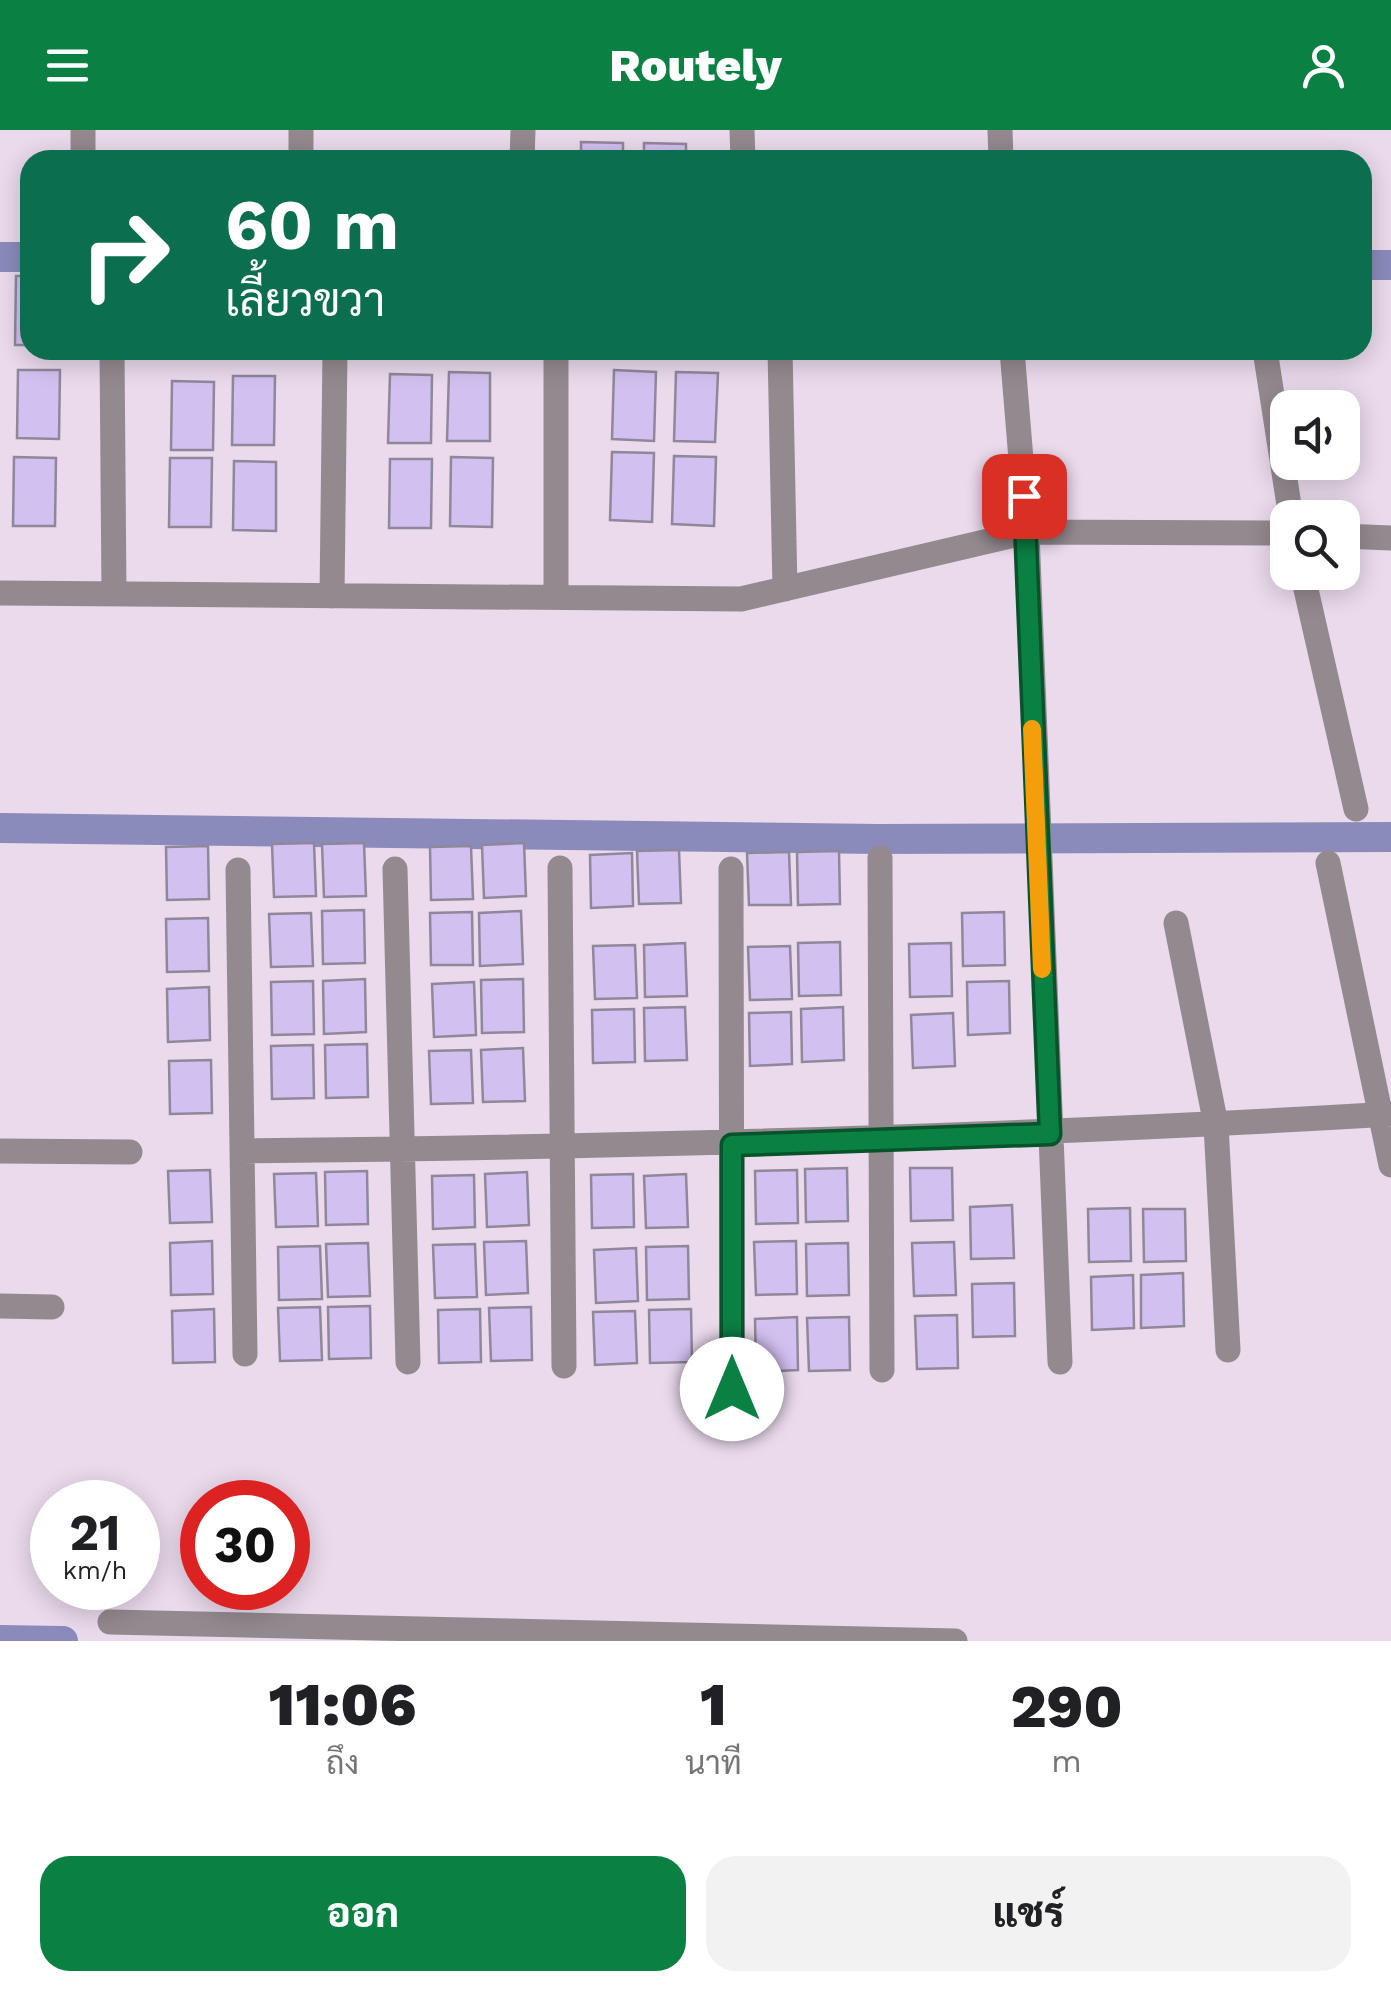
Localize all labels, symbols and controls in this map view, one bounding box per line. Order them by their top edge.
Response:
icon: menu [40,38,95,93]
icon: person [1296,38,1351,93]
text: Routely [609,39,782,92]
text: 60 m [225,184,399,266]
icon: right [60,190,190,320]
text: เลี้ยวขวา [225,274,385,327]
map controls [1270,390,1360,590]
button: sound [1270,390,1360,480]
pin [982,454,1067,539]
icon: arrive [997,469,1052,524]
button: search [1270,500,1360,590]
position arrow [680,1337,784,1441]
speed limit sign: 30 [180,1480,310,1610]
text: 21 [69,1503,121,1562]
text: km/h [63,1556,127,1585]
text: 11:06 [269,1669,416,1740]
text: 1 [700,1669,727,1740]
text: 290 [1010,1671,1123,1742]
text: m [1051,1742,1082,1780]
text: ถึง [326,1744,359,1782]
text: นาที [685,1744,742,1782]
button: ออก [40,1856,686,1971]
button: แชร์ [706,1856,1351,1971]

